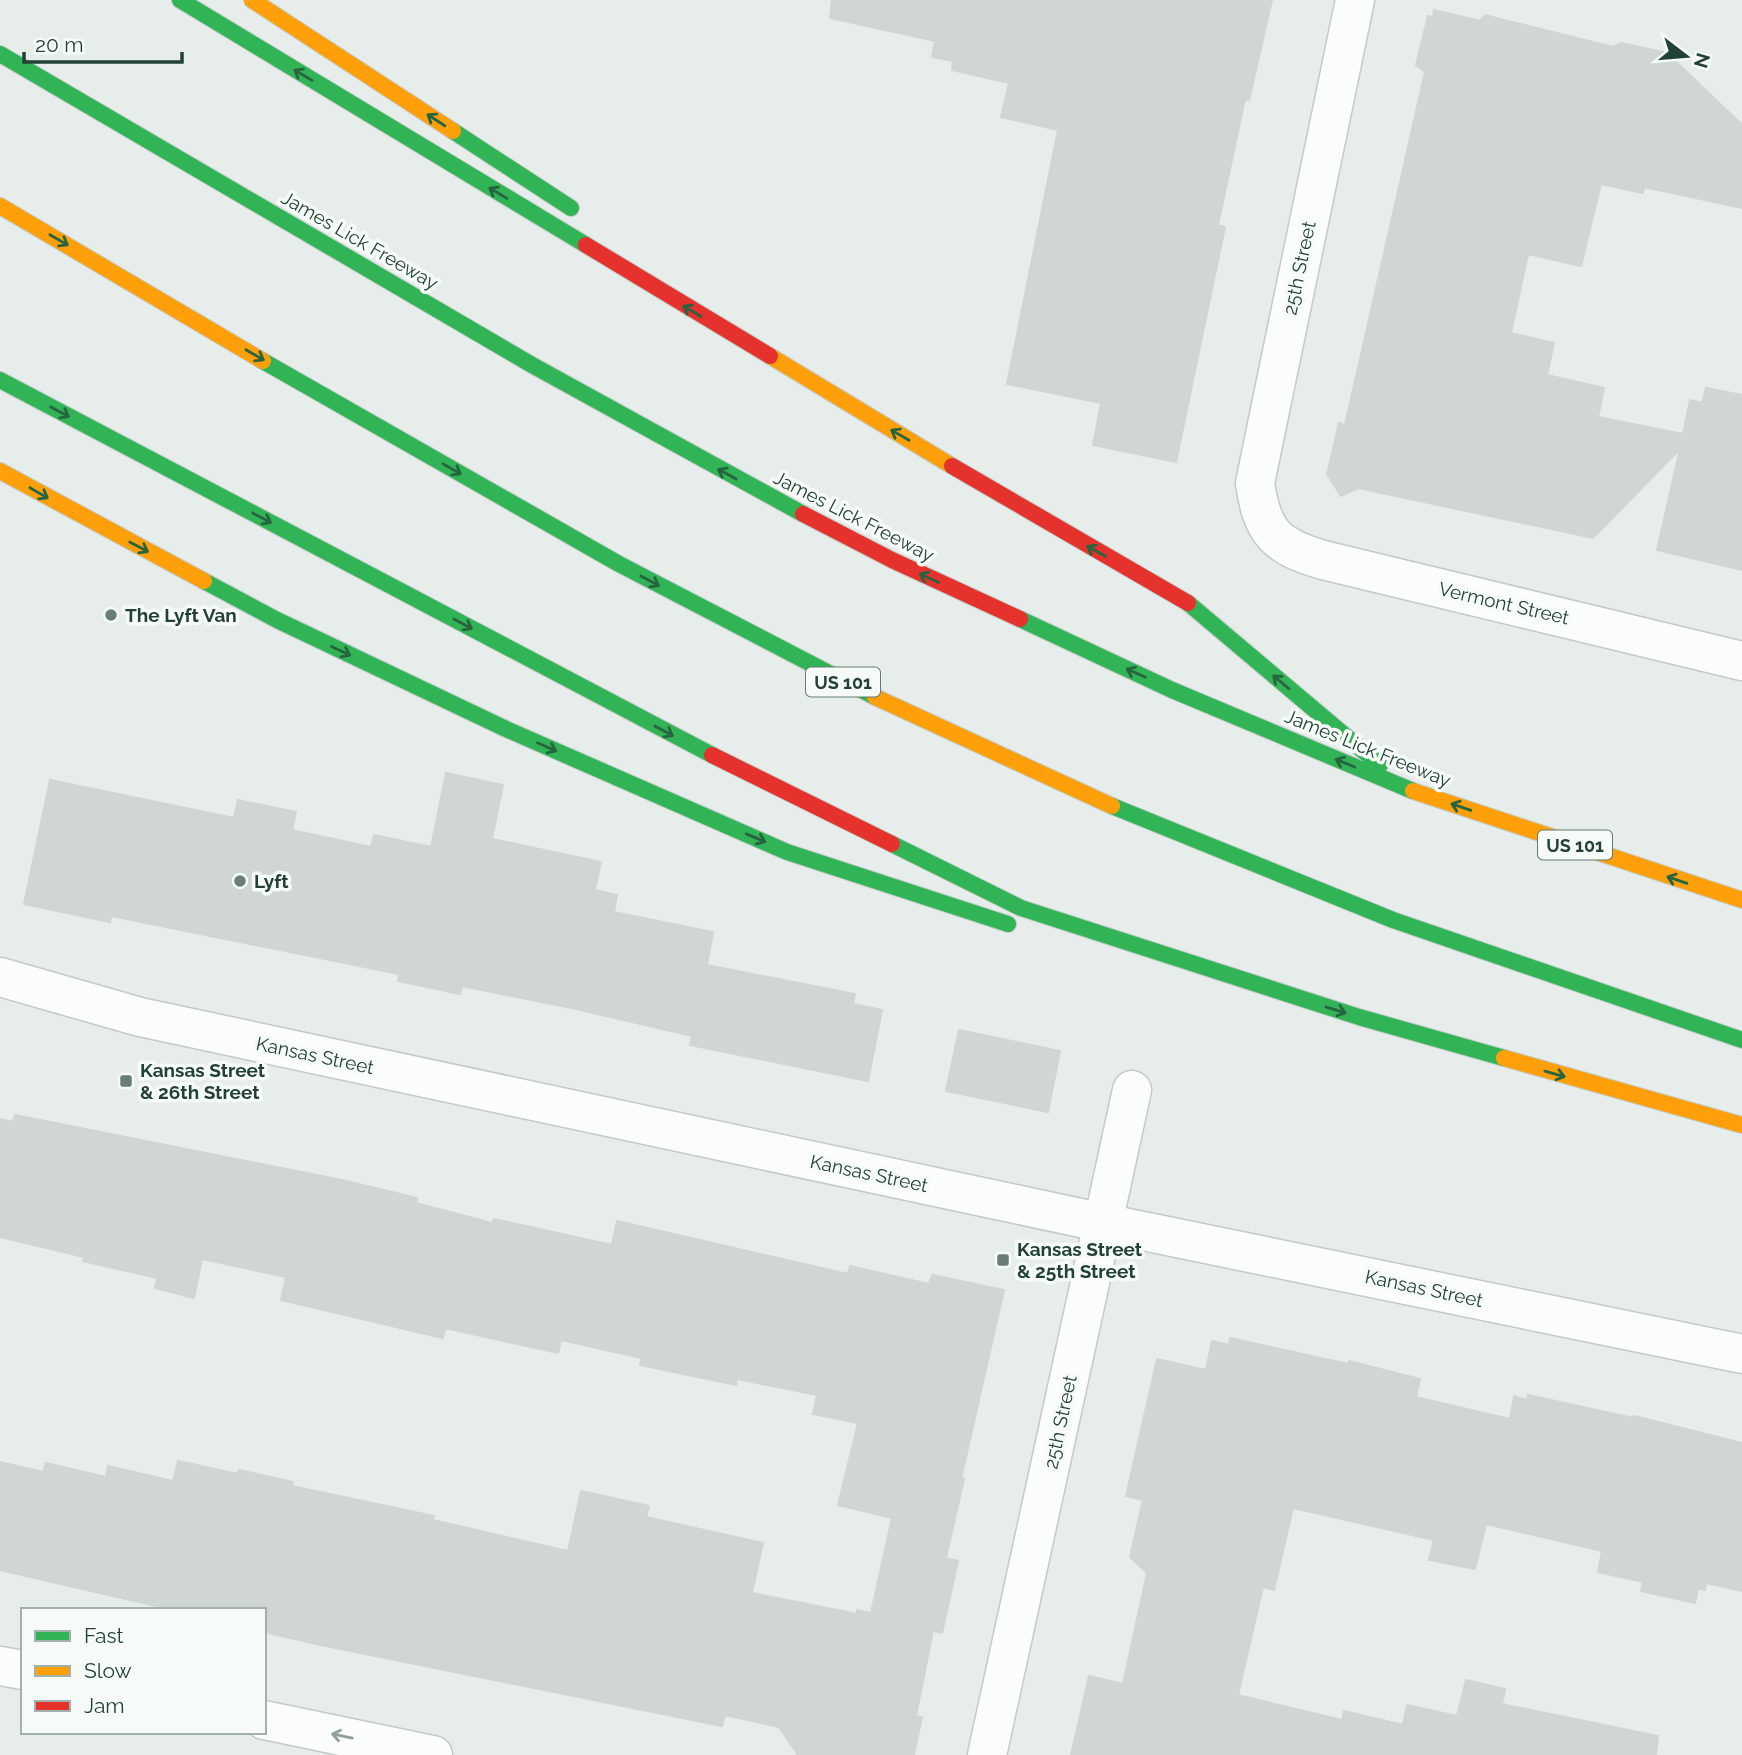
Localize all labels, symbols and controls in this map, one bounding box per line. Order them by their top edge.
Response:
scale bar [24,21,182,65]
north arrow [1651,21,1721,91]
text: 20 m [35,32,83,57]
text: N [1690,51,1715,71]
one-way arrow [294,68,314,82]
one-way arrow [427,113,447,127]
street label: James Lick Freeway [278,186,442,294]
one-way arrow [488,186,508,200]
street label: 25th Street [1278,219,1320,317]
one-way arrow [48,233,68,247]
one-way arrow [683,304,703,318]
one-way arrow [245,348,265,362]
one-way arrow [50,405,70,419]
one-way arrow [891,428,911,442]
one-way arrow [441,463,462,476]
street label: James Lick Freeway [770,466,938,566]
one-way arrow [717,467,738,480]
one-way arrow [28,487,49,500]
one-way arrow [251,512,272,525]
one-way arrow [128,541,149,555]
one-way arrow [1086,544,1106,558]
one-way arrow [919,570,940,584]
one-way arrow [640,574,660,588]
street label: Vermont Street [1437,577,1572,629]
place label: The Lyft Van [125,604,237,626]
marker: The Lyft Van [103,607,119,623]
one-way arrow [452,618,473,631]
one-way arrow [330,644,351,658]
one-way arrow [1126,666,1147,679]
road number: US 101 [806,668,880,696]
one-way arrow [1272,674,1290,690]
street label: James Lick Freeway [1282,705,1454,791]
one-way arrow [653,725,674,738]
one-way arrow [536,741,557,754]
one-way arrow [1334,756,1356,769]
one-way arrow [1451,800,1473,812]
road number: US 101 [1538,830,1612,860]
one-way arrow [744,833,766,846]
place label: Lyft [254,870,289,892]
marker: Lyft [232,873,248,889]
one-way arrow [1666,873,1688,886]
one-way arrow [1325,1005,1347,1018]
street label: Kansas Street [254,1032,377,1078]
place label: Kansas Street & 26th Street [140,1059,266,1103]
one-way arrow [1543,1068,1566,1081]
marker: Kansas Street & 26th Street [118,1073,134,1089]
street label: Kansas Street [808,1150,931,1196]
place label: Kansas Street & 25th Street [1017,1238,1143,1282]
marker: Kansas Street & 25th Street [995,1252,1011,1268]
street label: Kansas Street [1363,1265,1486,1311]
street label: 25th Street [1039,1373,1081,1471]
legend [21,1608,266,1734]
text: Fast [84,1623,124,1648]
text: Slow [84,1658,132,1683]
text: Jam [84,1693,125,1718]
one-way arrow [331,1729,354,1743]

